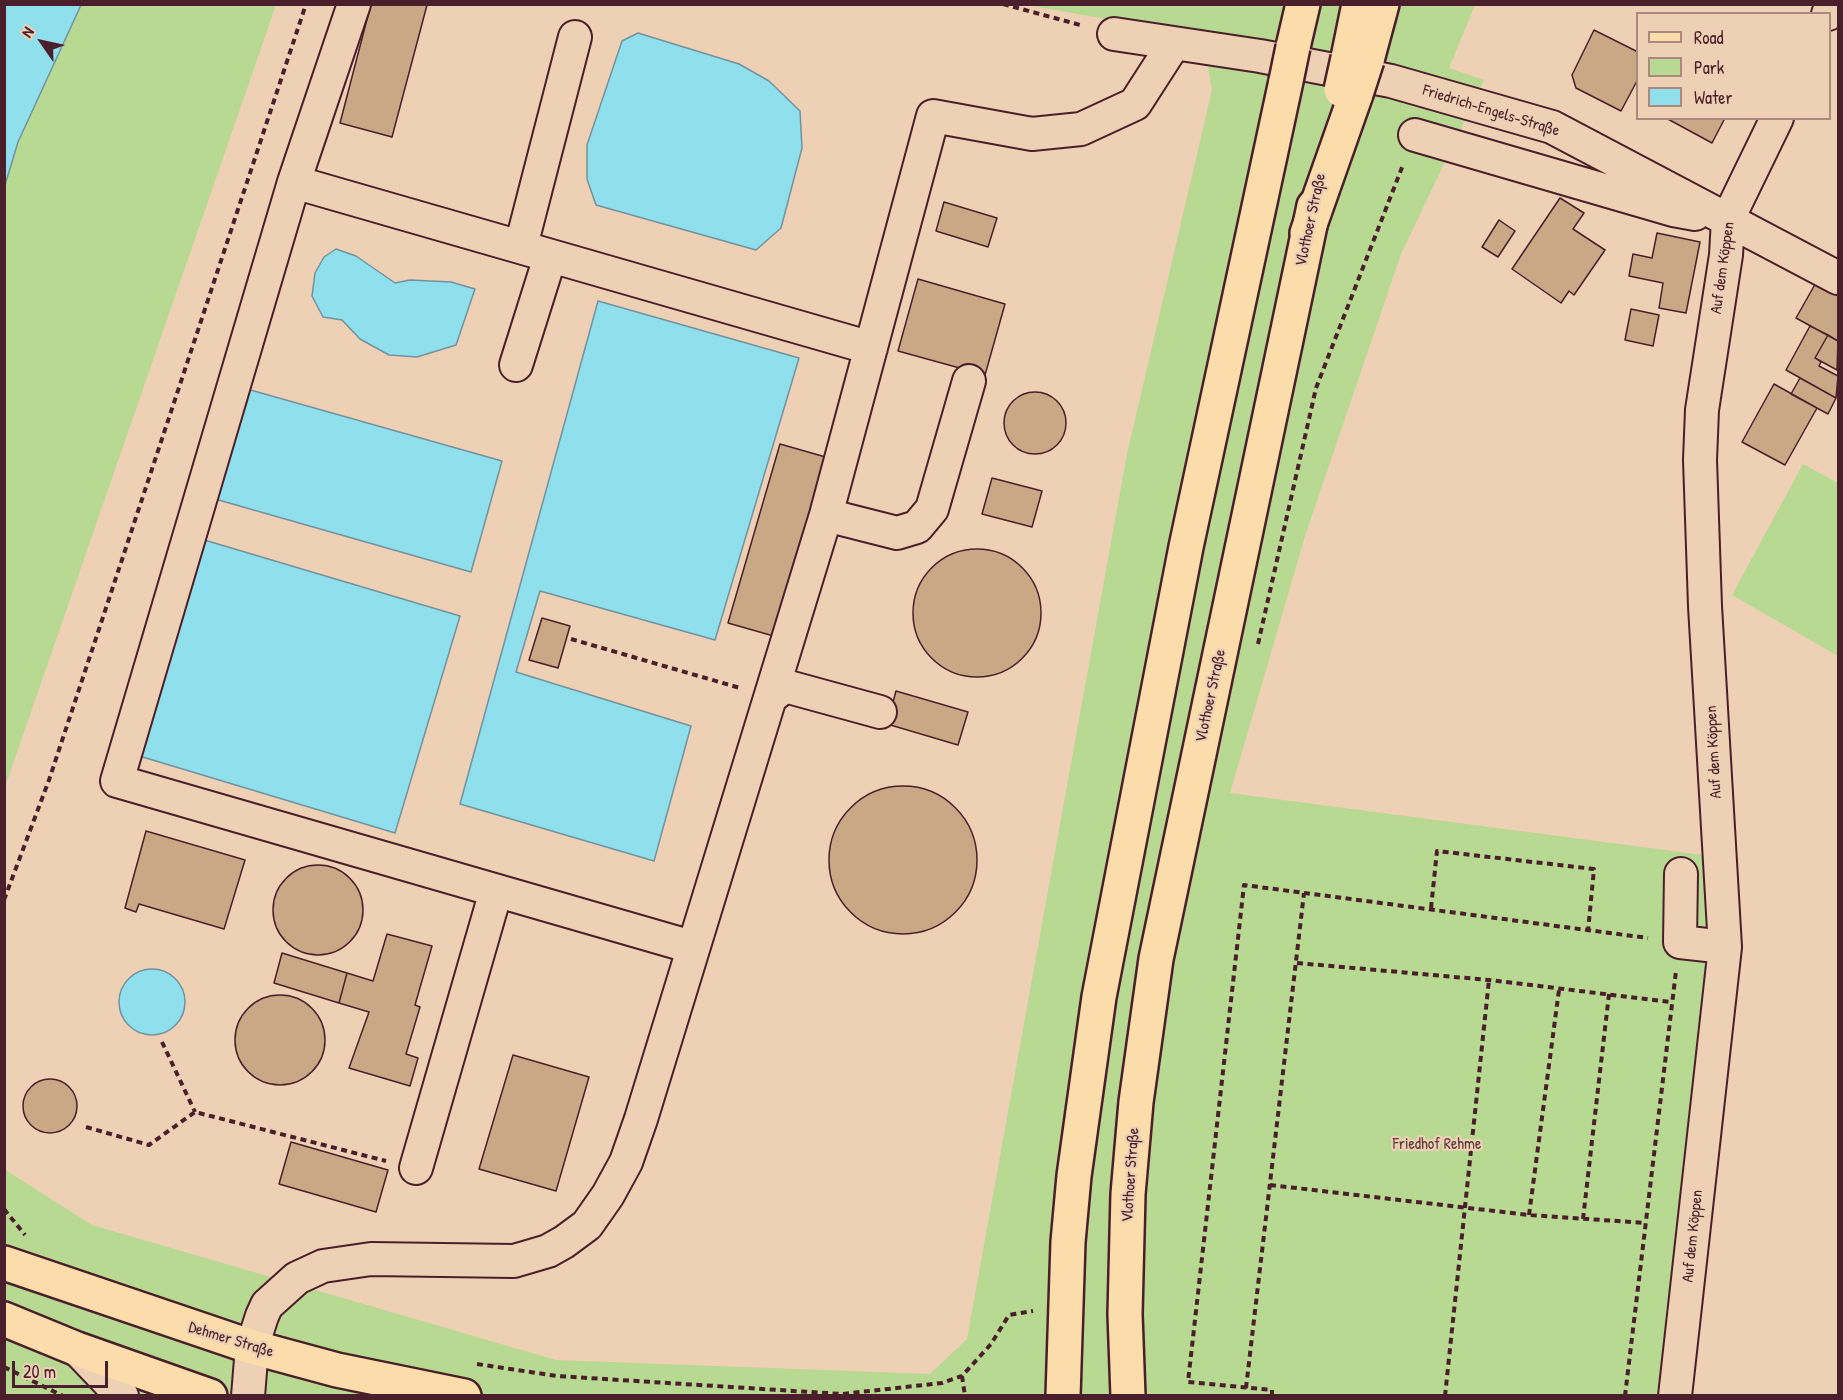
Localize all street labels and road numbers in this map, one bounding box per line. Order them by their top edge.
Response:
street label: Friedrich-Engels-Straße [1420,81,1562,141]
street label: Vlothoer Straße [1292,172,1330,268]
street label: Auf dem Köppen [1707,221,1739,315]
street label: Vlothoer Straße [1192,648,1230,744]
street label: Auf dem Köppen [1702,705,1726,799]
street label: Vlothoer Straße [1118,1127,1144,1223]
street label: Auf dem Köppen [1679,1189,1707,1283]
street label: Dehmer Straße [186,1318,276,1362]

